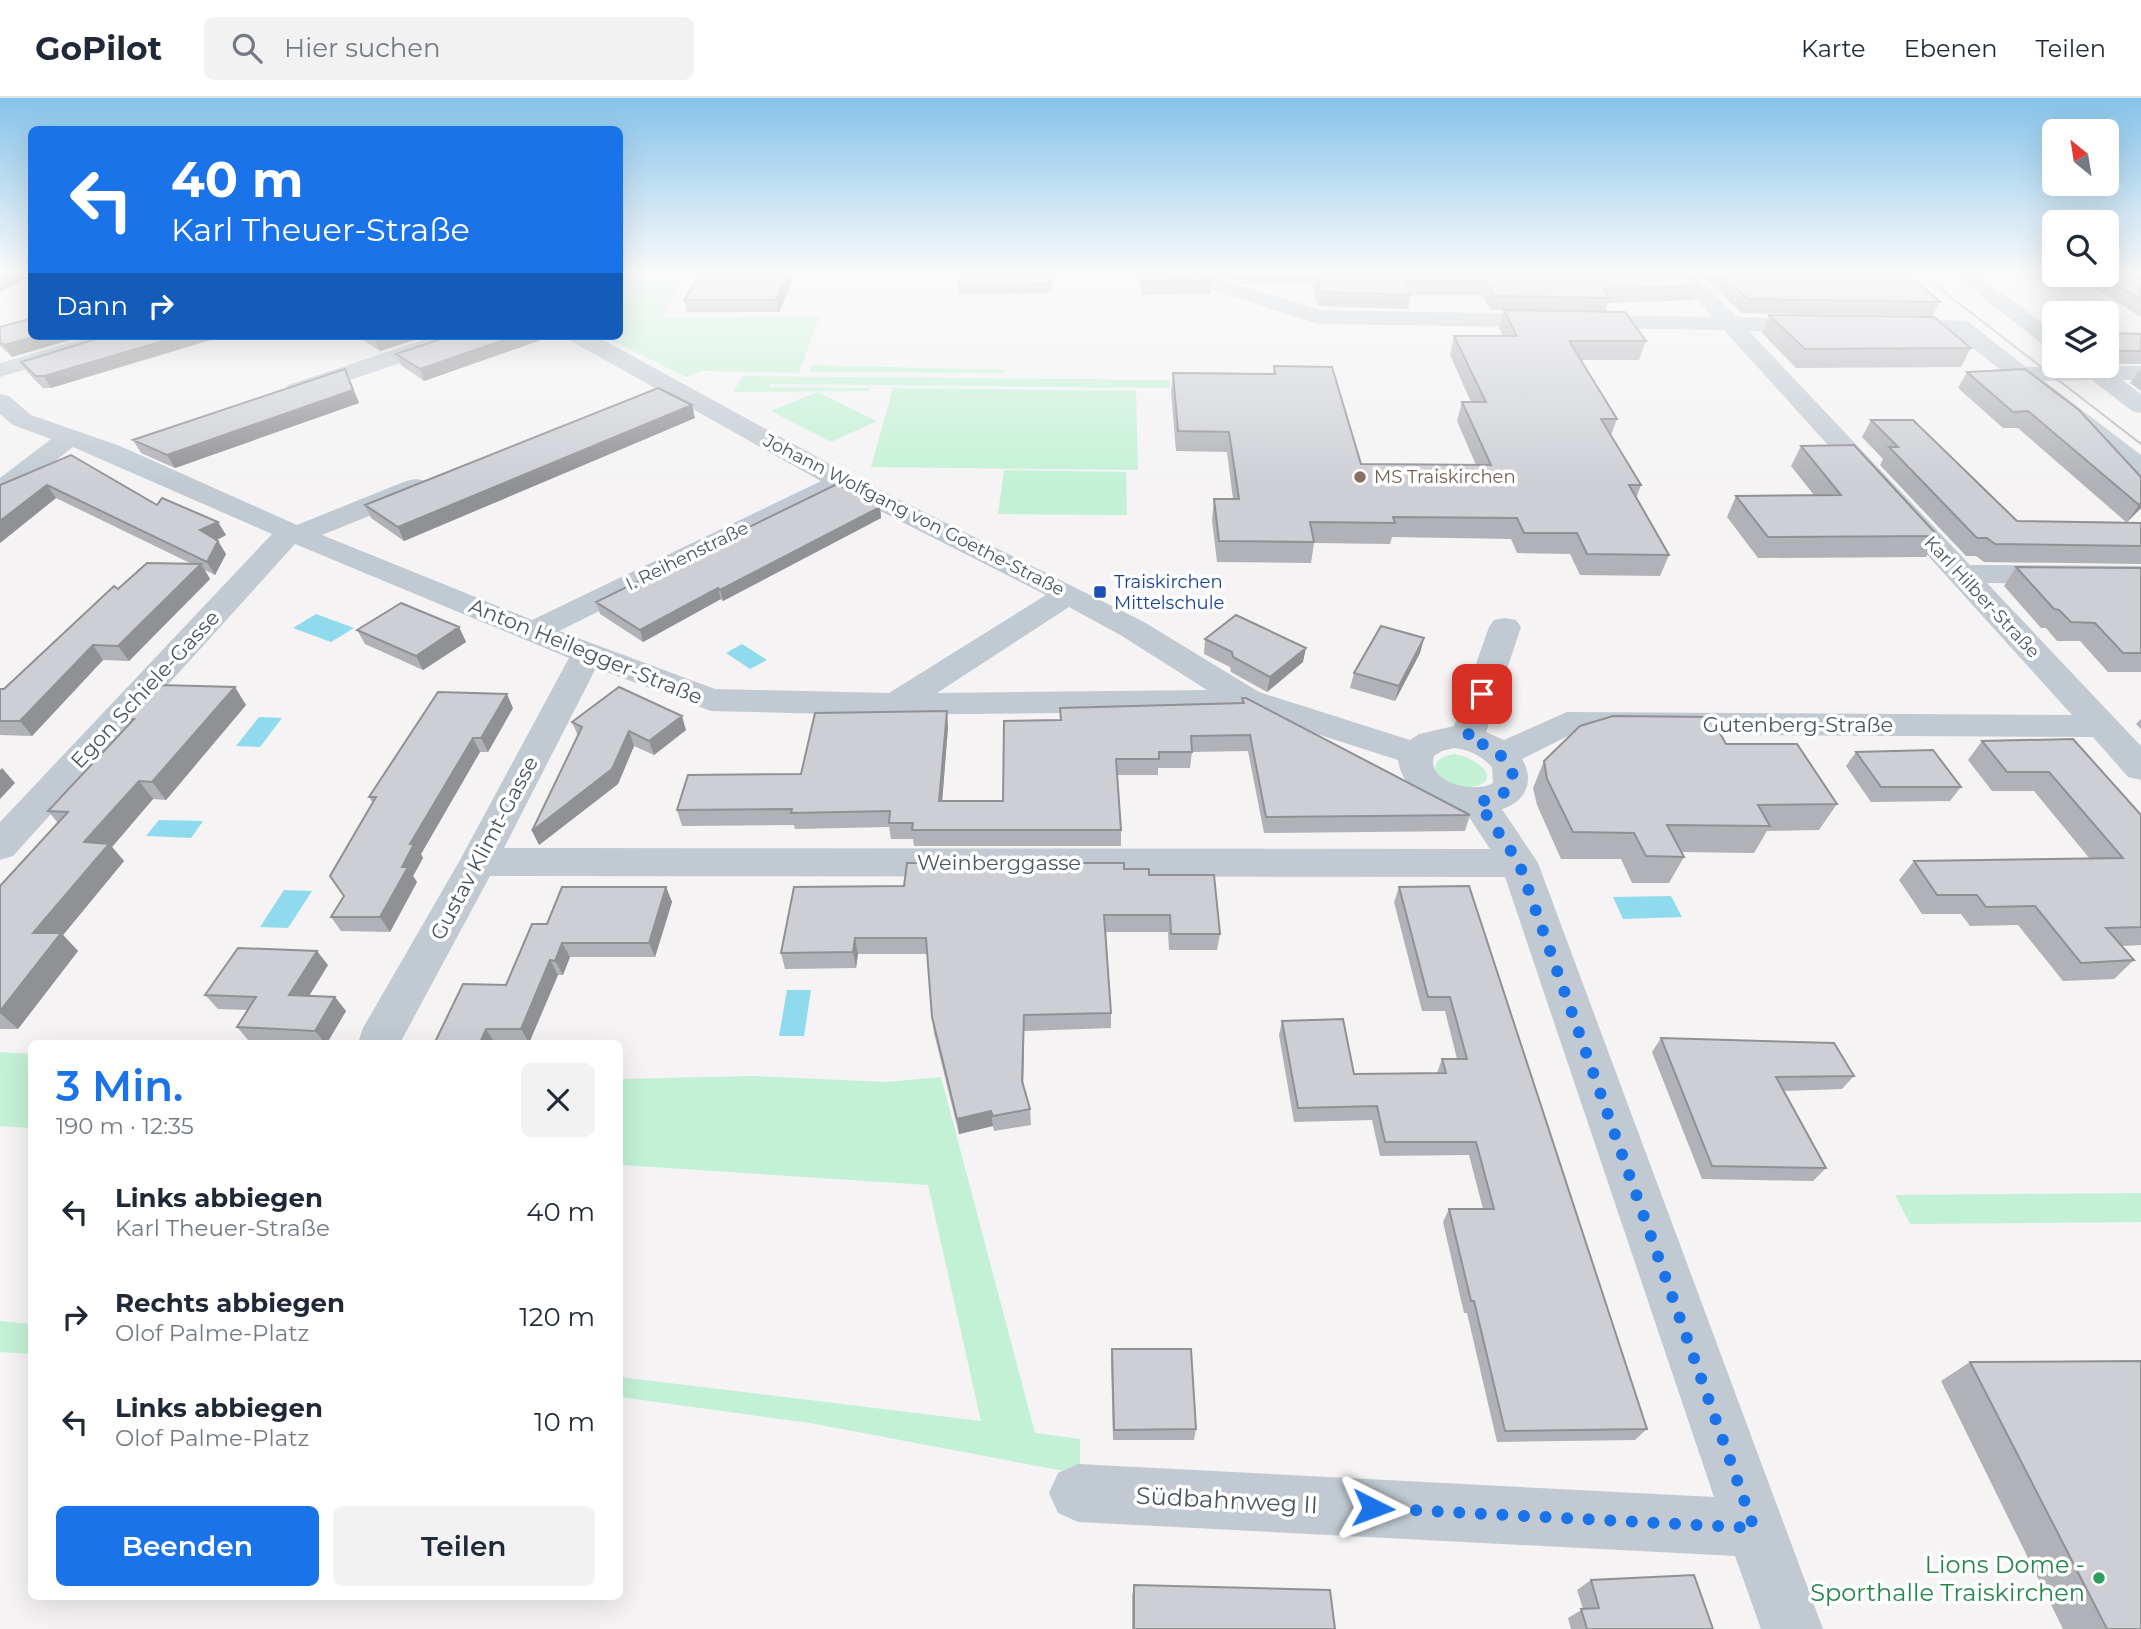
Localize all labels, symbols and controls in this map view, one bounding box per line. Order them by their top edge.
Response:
search box [204,17,694,80]
text: GoPilot [35,28,162,68]
icon: search [228,29,266,67]
text: Hier suchen [284,32,441,64]
text: Karte [1801,34,1866,63]
text: Ebenen [1904,34,1997,63]
text: Teilen [2035,34,2106,63]
north arrow [2042,119,2119,196]
map controls [2042,119,2119,378]
text: 40 m [171,150,303,209]
icon: left [56,154,147,245]
text: Karl Theuer-Straße [171,210,470,249]
button: search [2042,210,2119,287]
icon: right [142,287,180,325]
text: Dann [56,290,128,322]
button: layers [2042,301,2119,378]
street label: Johann Wolfgang von Goethe-Straße [759,429,1068,601]
place label: MS Traiskirchen [1374,466,1516,488]
marker: MS Traiskirchen [1352,469,1368,485]
street label: I. Reihenstraße [622,517,752,595]
street label: Karl Hilber-Straße [1920,531,2044,663]
place label: Traiskirchen Mittelschule [1114,571,1225,614]
marker: Traiskirchen Mittelschule [1092,584,1108,600]
street label: Anton Heilegger-Straße [466,593,706,709]
street label: Egon Schiele-Gasse [65,605,225,773]
pin [1452,664,1512,724]
icon: arrive [1463,675,1501,713]
street label: Gutenberg-Straße [1703,712,1893,737]
street label: Gustav Klimt-Gasse [425,752,543,944]
street label: Weinberggasse [917,850,1081,875]
text: 3 Min. [56,1060,183,1112]
button: close [521,1063,595,1137]
text: 190 m · 12:35 [56,1112,194,1140]
text: Links abbiegen [115,1182,323,1214]
icon: left [56,1193,94,1231]
text: 40 m [526,1196,595,1228]
text: Karl Theuer-Straße [115,1214,330,1242]
text: Rechts abbiegen [115,1287,345,1319]
icon: right [56,1298,94,1336]
text: 120 m [519,1301,595,1333]
text: Olof Palme-Platz [115,1319,309,1347]
text: Links abbiegen [115,1392,323,1424]
icon: left [56,1403,94,1441]
text: 10 m [534,1406,595,1438]
text: Olof Palme-Platz [115,1424,309,1452]
position arrow [1336,1471,1410,1545]
street label: Südbahnweg II [1135,1481,1319,1519]
button: Beenden [56,1506,319,1586]
button: Teilen [333,1506,595,1586]
place label: Lions Dome - Sporthalle Traiskirchen [1810,1550,2085,1607]
marker: Lions Dome - Sporthalle Traiskirchen [2091,1570,2107,1586]

